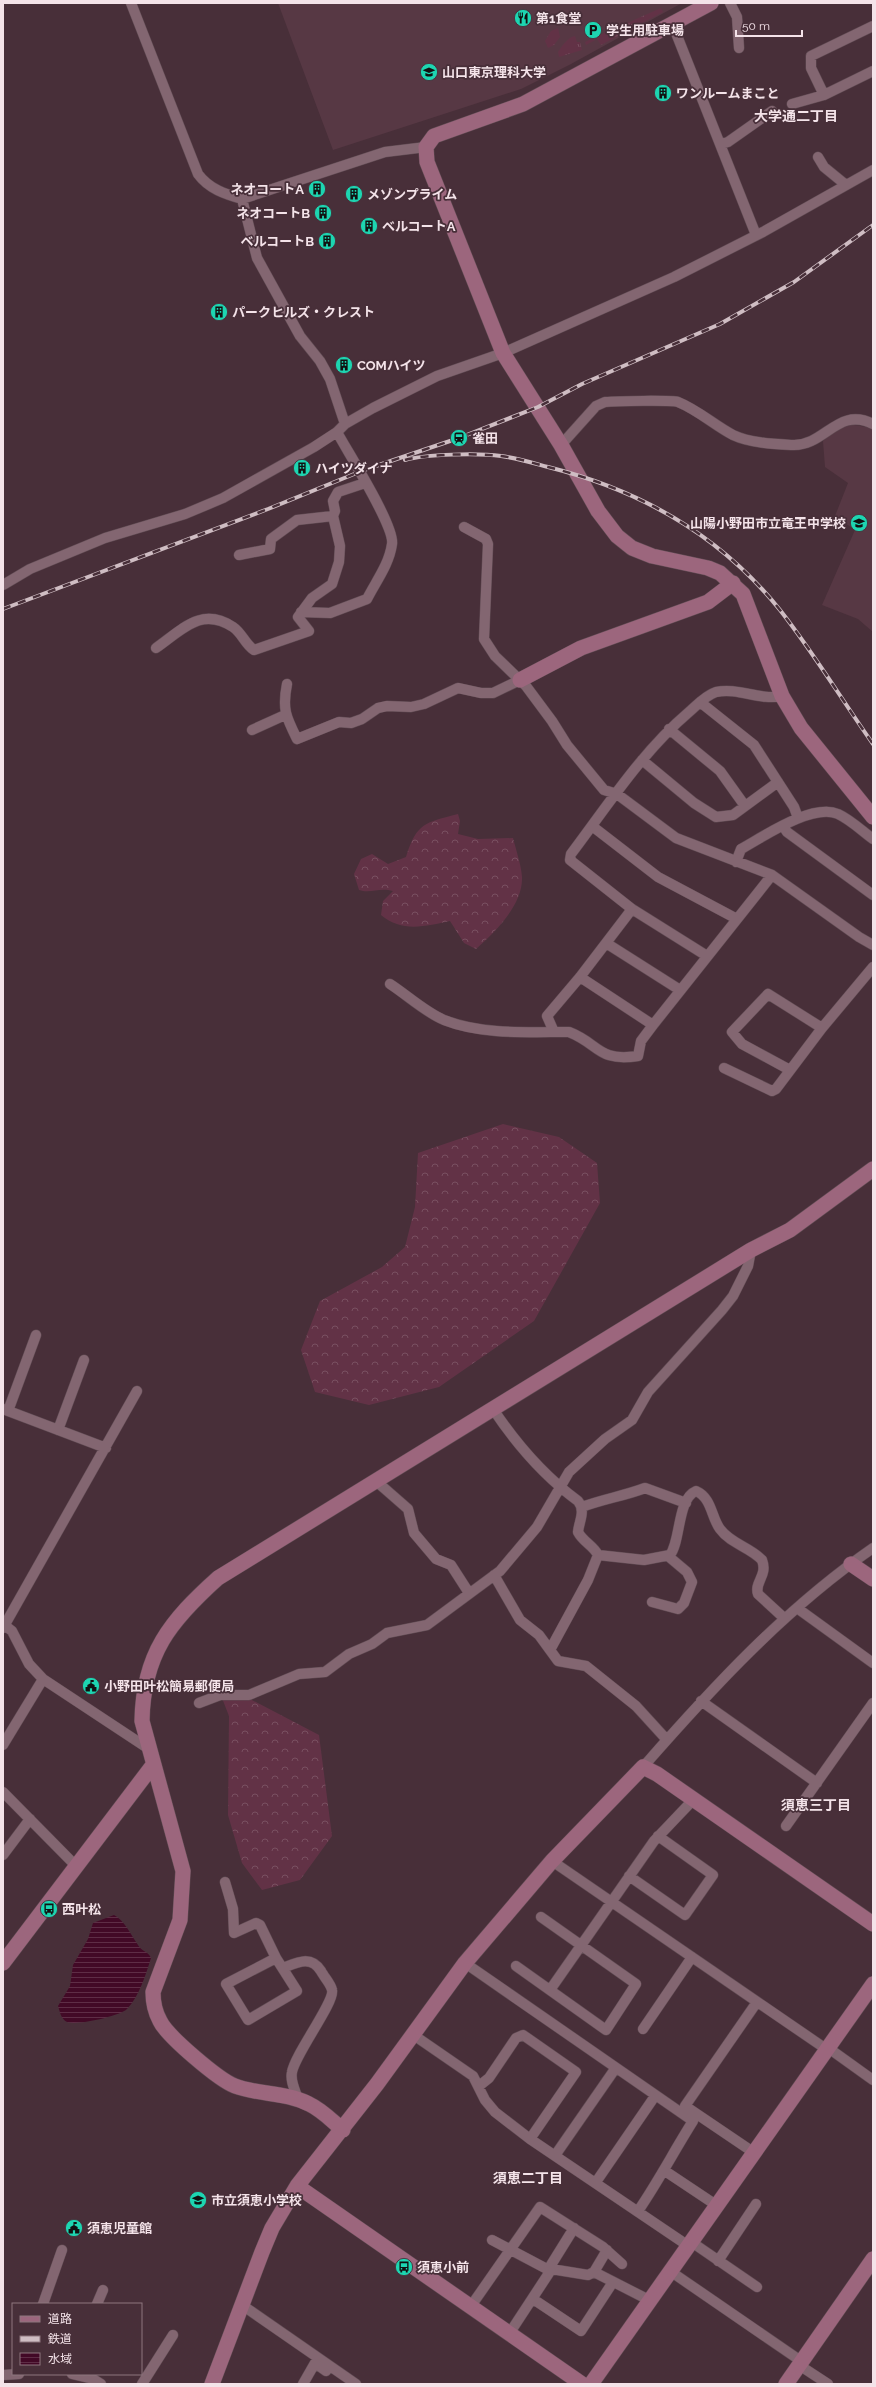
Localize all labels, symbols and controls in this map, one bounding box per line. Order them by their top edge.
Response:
restaurant icon: 第1食堂 [513,8,533,28]
place label: 第1食堂 [536,11,581,26]
scale bar [736,12,802,38]
text: 50 m [742,19,770,33]
parking icon: 学生用駐車場 [583,20,603,40]
place label: 学生用駐車場 [606,23,684,38]
school or university icon: 山口東京理科大学 [419,62,439,82]
place label: 山口東京理科大学 [442,65,546,80]
building icon: ワンルームまこと [653,83,673,103]
place label: ワンルームまこと [676,86,780,101]
district label: 大学通二丁目 [754,108,838,124]
building icon: ネオコートA [307,179,327,199]
place label: ネオコートA [230,182,304,197]
building icon: メゾンプライム [344,184,364,204]
place label: メゾンプライム [367,187,457,202]
building icon: ネオコートB [313,203,333,223]
place label: ネオコートB [236,206,310,221]
building icon: ベルコートA [359,216,379,236]
place label: ベルコートA [382,219,456,234]
building icon: ベルコートB [317,231,337,251]
place label: ベルコートB [240,234,314,249]
building icon: パークヒルズ・クレスト [209,302,229,322]
place label: パークヒルズ・クレスト [232,305,375,320]
building icon: COMハイツ [334,355,354,375]
place label: COMハイツ [357,358,426,373]
station icon: 雀田 [449,428,469,448]
place label: 雀田 [472,431,498,446]
building icon: ハイツダイナ [292,458,312,478]
place label: ハイツダイナ [315,461,392,476]
school or university icon: 山陽小野田市立竜王中学校 [849,513,869,533]
place label: 山陽小野田市立竜王中学校 [690,516,846,531]
public building icon: 小野田叶松簡易郵便局 [81,1676,101,1696]
place label: 小野田叶松簡易郵便局 [104,1679,234,1694]
district label: 須恵三丁目 [781,1797,851,1813]
bus stop icon: 西叶松 [39,1899,59,1919]
place label: 西叶松 [62,1902,101,1917]
district label: 須恵二丁目 [493,2170,563,2186]
school or university icon: 市立須恵小学校 [188,2190,208,2210]
place label: 市立須恵小学校 [211,2193,302,2208]
public building icon: 須恵児童館 [64,2218,84,2238]
place label: 須恵児童館 [87,2221,152,2236]
bus stop icon: 須恵小前 [394,2257,414,2277]
place label: 須恵小前 [417,2260,469,2275]
legend [12,2303,142,2375]
text: 道路 [48,2312,72,2326]
text: 鉄道 [48,2332,72,2346]
text: 水域 [48,2352,72,2366]

